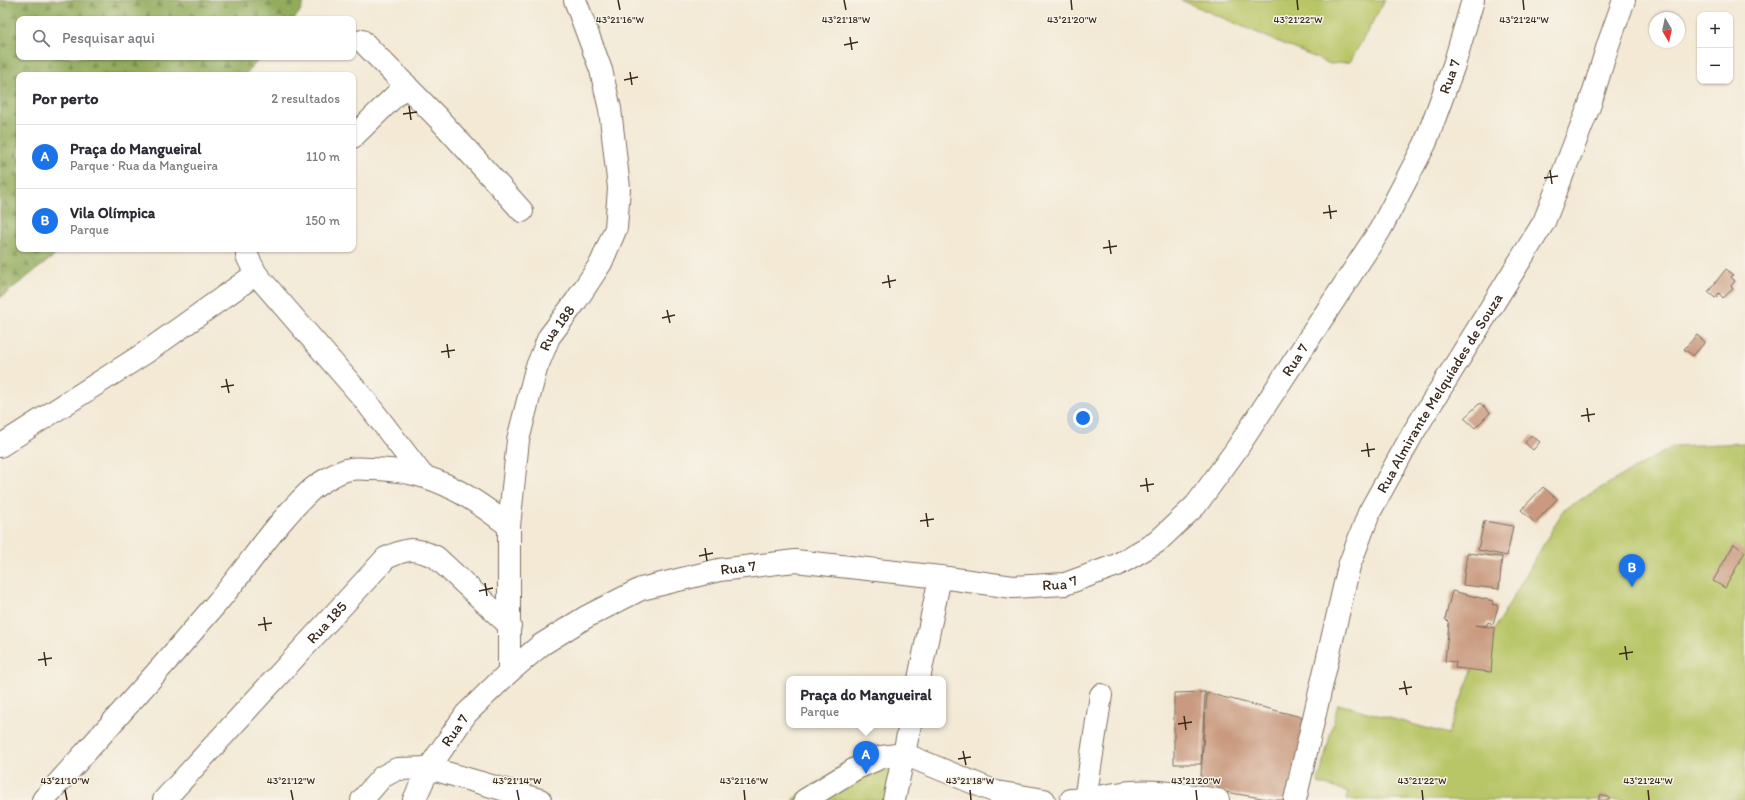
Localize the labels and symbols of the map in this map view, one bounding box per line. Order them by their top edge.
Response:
north arrow [1649,12,1685,48]
text: 43°21'16"W [596,13,645,26]
text: 43°21'18"W [822,13,871,26]
text: 43°21'20"W [1047,13,1097,26]
text: 43°21'22"W [1274,13,1323,26]
text: 43°21'24"W [1499,13,1549,26]
street label: Rua 7 [1435,57,1464,96]
street label: Rua Almirante Melquíades de Souza [1373,290,1507,496]
street label: Rua 188 [535,302,579,353]
street label: Rua 7 [1278,340,1313,380]
your location [1073,408,1093,428]
pin: B [1619,554,1645,587]
street label: Rua 7 [719,557,757,579]
street label: Rua 7 [1042,571,1081,594]
street label: Rua 185 [303,597,351,647]
street label: Rua 7 [437,710,473,750]
pin: A [853,741,879,774]
text: 43°21'10"W [40,774,90,787]
text: 43°21'12"W [267,774,316,787]
text: 43°21'14"W [492,774,542,787]
text: 43°21'16"W [720,774,769,787]
text: 43°21'18"W [946,774,995,787]
text: 43°21'20"W [1171,774,1221,787]
text: 43°21'22"W [1398,774,1447,787]
text: 43°21'24"W [1623,774,1673,787]

